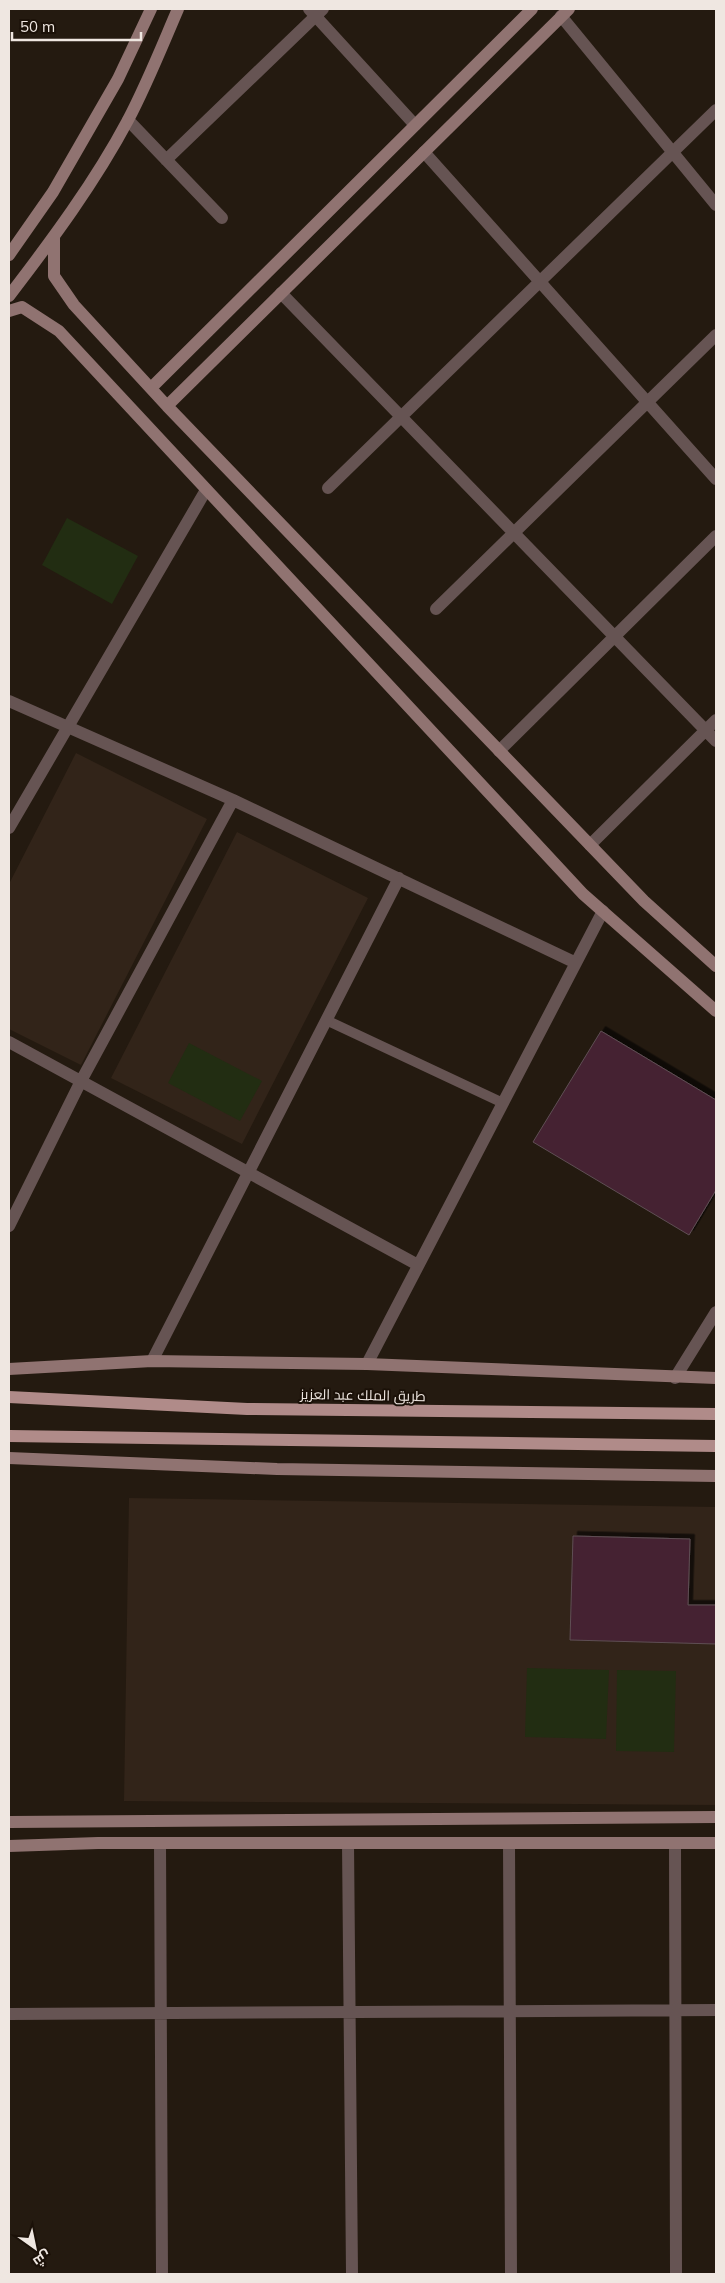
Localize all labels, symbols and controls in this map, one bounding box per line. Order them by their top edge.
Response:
scale bar [12,10,141,42]
text: 50 m [20,17,55,36]
street label: طريق الملك عبد العزيز [299,1385,426,1405]
north arrow [10,2223,60,2273]
text: ش [30,2246,55,2271]

